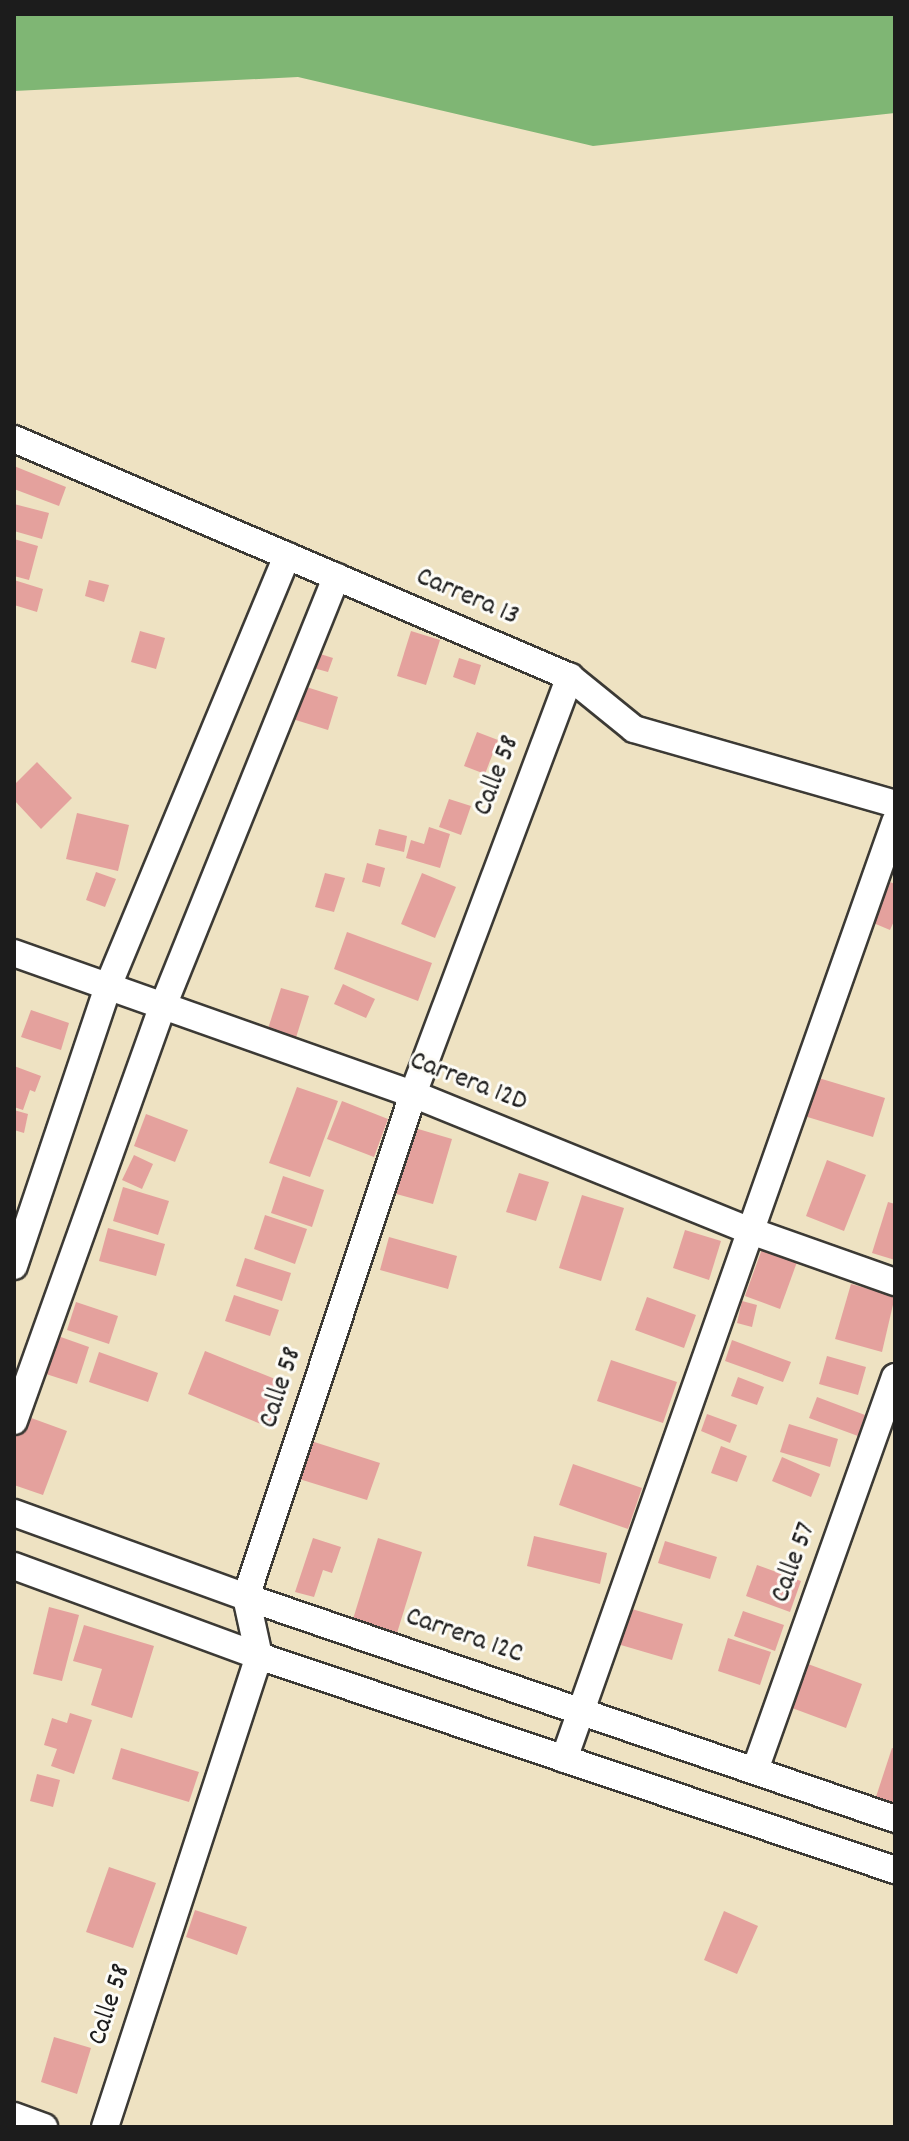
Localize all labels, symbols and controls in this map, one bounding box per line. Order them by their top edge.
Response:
street label: Carrera 13 [410,561,524,635]
street label: Calle 58 [467,731,529,821]
street label: Carrera 12D [405,1045,531,1121]
street label: Calle 58 [253,1343,311,1433]
street label: Calle 57 [765,1518,825,1608]
street label: Carrera 12C [401,1601,527,1673]
street label: Calle 58 [82,1960,140,2050]

